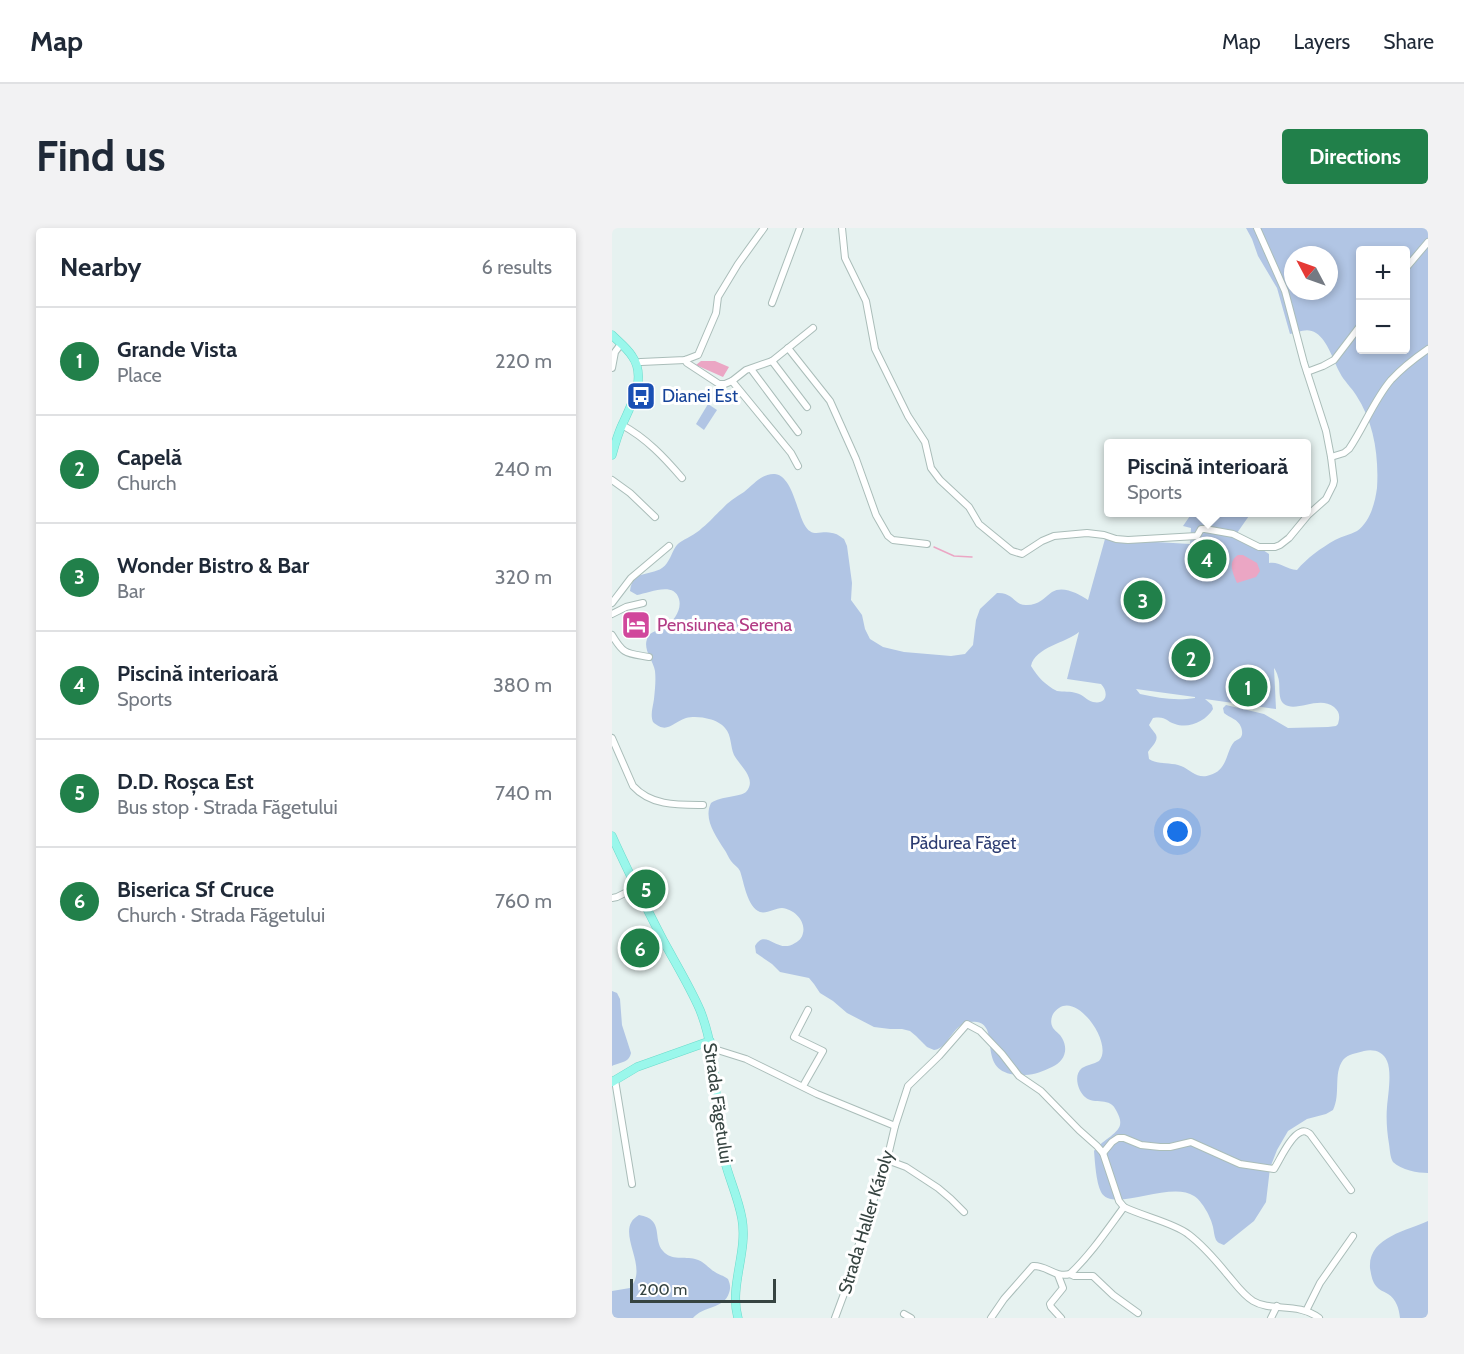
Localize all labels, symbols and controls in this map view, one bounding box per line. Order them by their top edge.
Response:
text: Map [30,24,83,58]
text: Map [1222,29,1261,54]
text: Layers [1294,29,1350,54]
text: Share [1383,29,1434,54]
button: Directions [1282,129,1428,184]
text: Find us [36,130,165,182]
north arrow [1284,246,1338,300]
map controls [1356,246,1410,354]
button: + [1356,246,1410,300]
text: Nearby [60,251,141,283]
text: 6 results [481,255,552,279]
button: − [1356,300,1410,354]
text: Grande Vista [117,336,237,363]
text: 1 [76,349,83,373]
text: 220 m [495,349,552,373]
text: Place [117,363,162,387]
bus stop icon: Dianei Est [625,380,657,412]
place label: Dianei Est [662,385,738,407]
popup [1104,439,1311,517]
text: Capelă [117,444,182,471]
text: Piscină interioară [1127,453,1288,480]
text: 2 [74,457,85,481]
text: 240 m [494,457,552,481]
text: Church [117,471,177,495]
text: Sports [1127,480,1182,504]
pin: 4 [1188,536,1226,582]
text: Wonder Bistro & Bar [117,552,309,579]
text: 3 [74,565,85,589]
text: 320 m [495,565,552,589]
pin: 3 [1124,578,1162,622]
text: Bar [117,579,145,603]
hotel icon: Pensiunea Serena [620,609,652,641]
place label: Pensiunea Serena [657,614,792,636]
pin: 2 [1172,636,1210,680]
text: Piscină interioară [117,660,278,687]
pin: 1 [1228,664,1268,710]
text: 4 [73,673,86,697]
text: 380 m [493,673,552,697]
text: Sports [117,687,172,711]
text: D.D. Roșca Est [117,768,254,795]
text: 5 [74,781,85,805]
text: 740 m [495,781,552,805]
text: Bus stop · Strada Făgetului [117,795,338,819]
your location [1163,817,1192,846]
park label: Pădurea Făget [910,832,1016,854]
pin: 5 [627,866,666,912]
text: Biserica Sf Cruce [117,876,274,903]
text: 6 [74,889,85,913]
text: 760 m [495,889,552,913]
text: Church · Strada Făgetului [117,903,325,927]
pin: 6 [621,926,660,970]
street label: Strada Făgetului [699,1041,737,1165]
street label: Strada Haller Károly [834,1147,898,1297]
scale bar [630,1276,776,1304]
text: 200 m [639,1280,687,1299]

